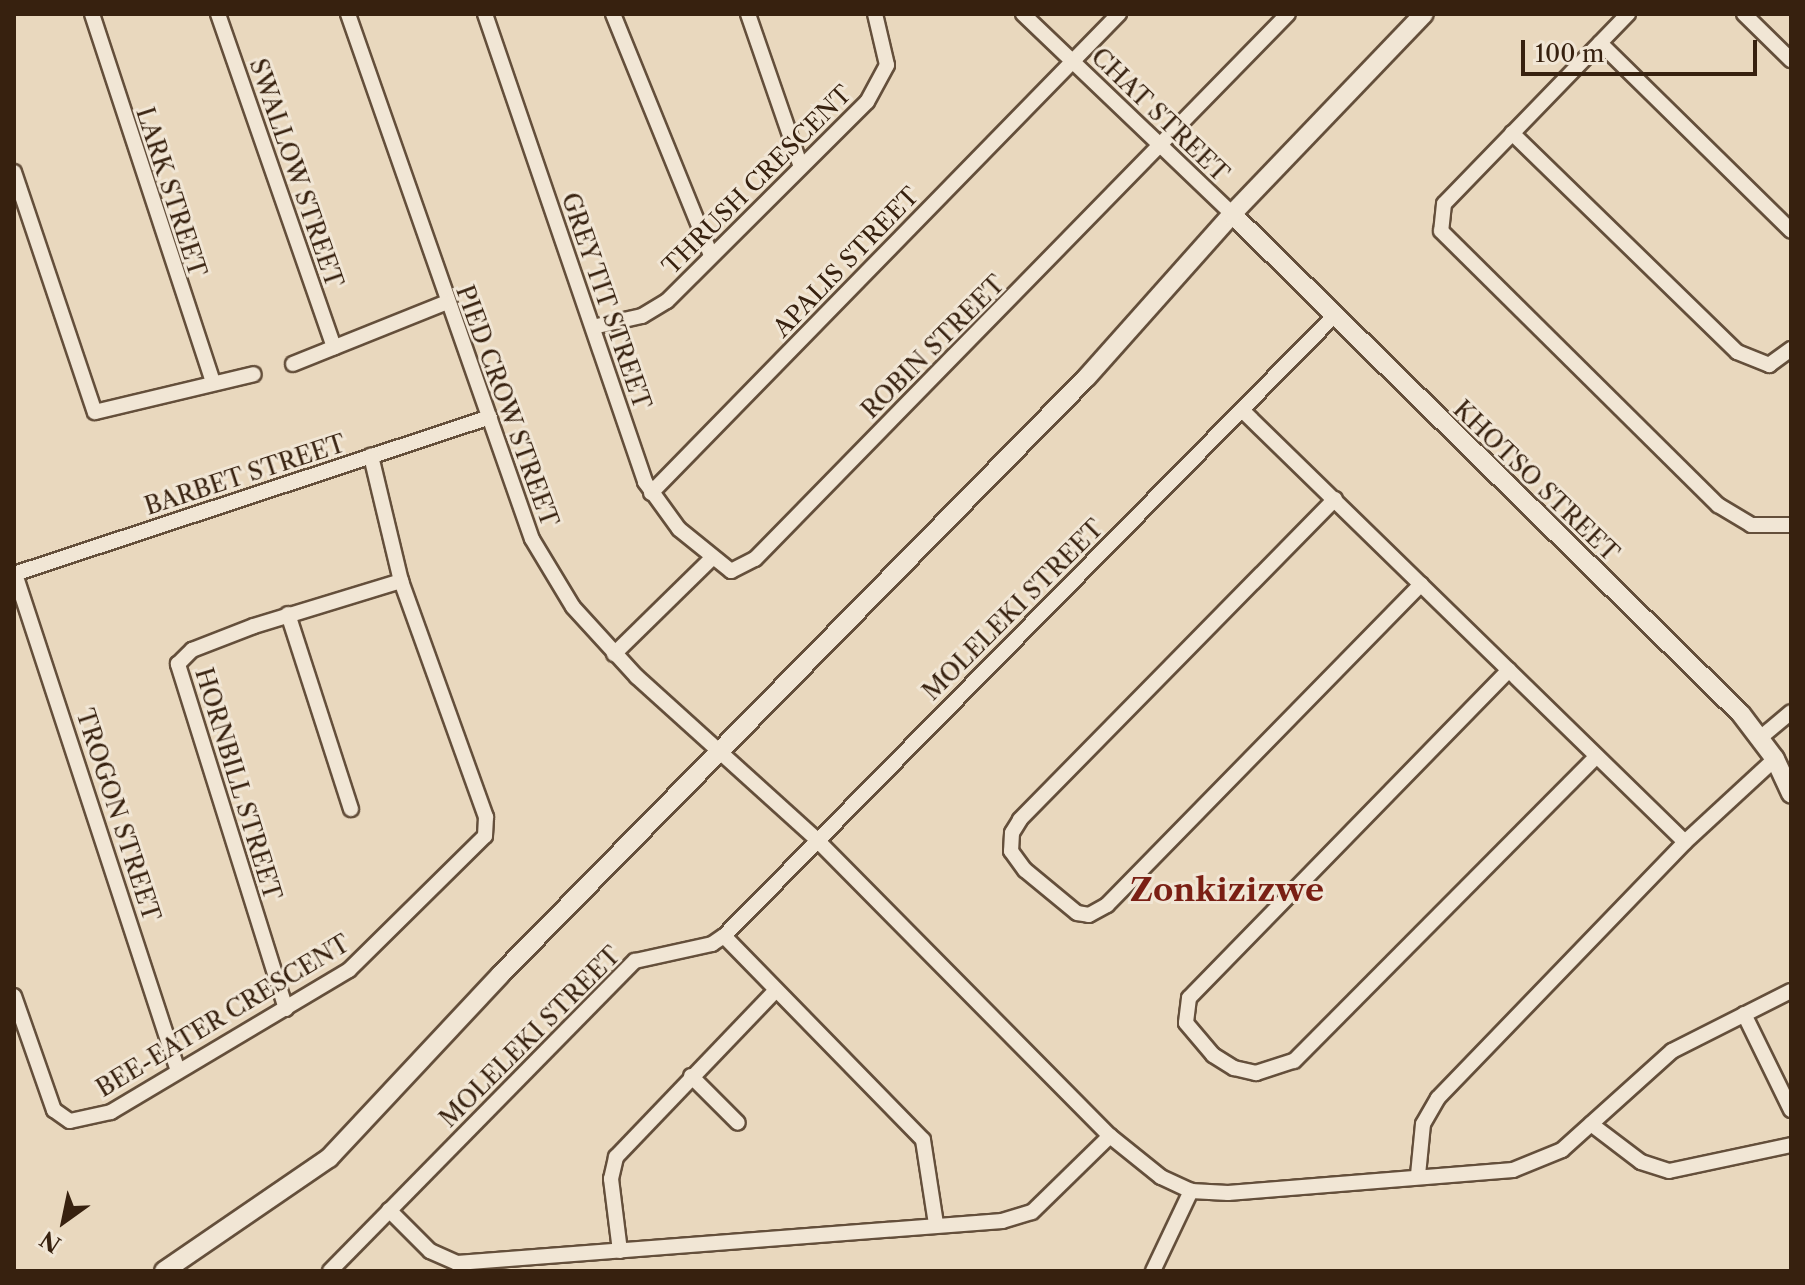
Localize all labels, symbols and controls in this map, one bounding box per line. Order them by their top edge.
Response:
scale bar [1525,24,1761,74]
text: 100 m [1535,39,1604,68]
street label: CHAT STREET [1085,42,1235,188]
street label: SWALLOW STREET [243,54,349,292]
street label: THRUSH CRESCENT [657,80,857,280]
street label: LARK STREET [130,103,212,281]
street label: APALIS STREET [767,181,925,343]
street label: GREY TIT STREET [555,188,657,414]
street label: ROBIN STREET [856,270,1010,424]
street label: PIED CROW STREET [450,281,564,531]
street label: KHOTSO STREET [1447,395,1625,567]
street label: BARBET STREET [141,429,349,521]
street label: MOLELEKI STREET [917,514,1109,706]
street label: HORNBILL STREET [189,664,287,904]
street label: TROGON STREET [70,705,166,925]
district label: Zonkizizwe [1130,871,1324,909]
street label: BEE-EATER CRESCENT [91,929,355,1103]
street label: MOLELEKI STREET [434,941,626,1133]
north arrow [24,1181,104,1261]
text: N [35,1225,66,1258]

